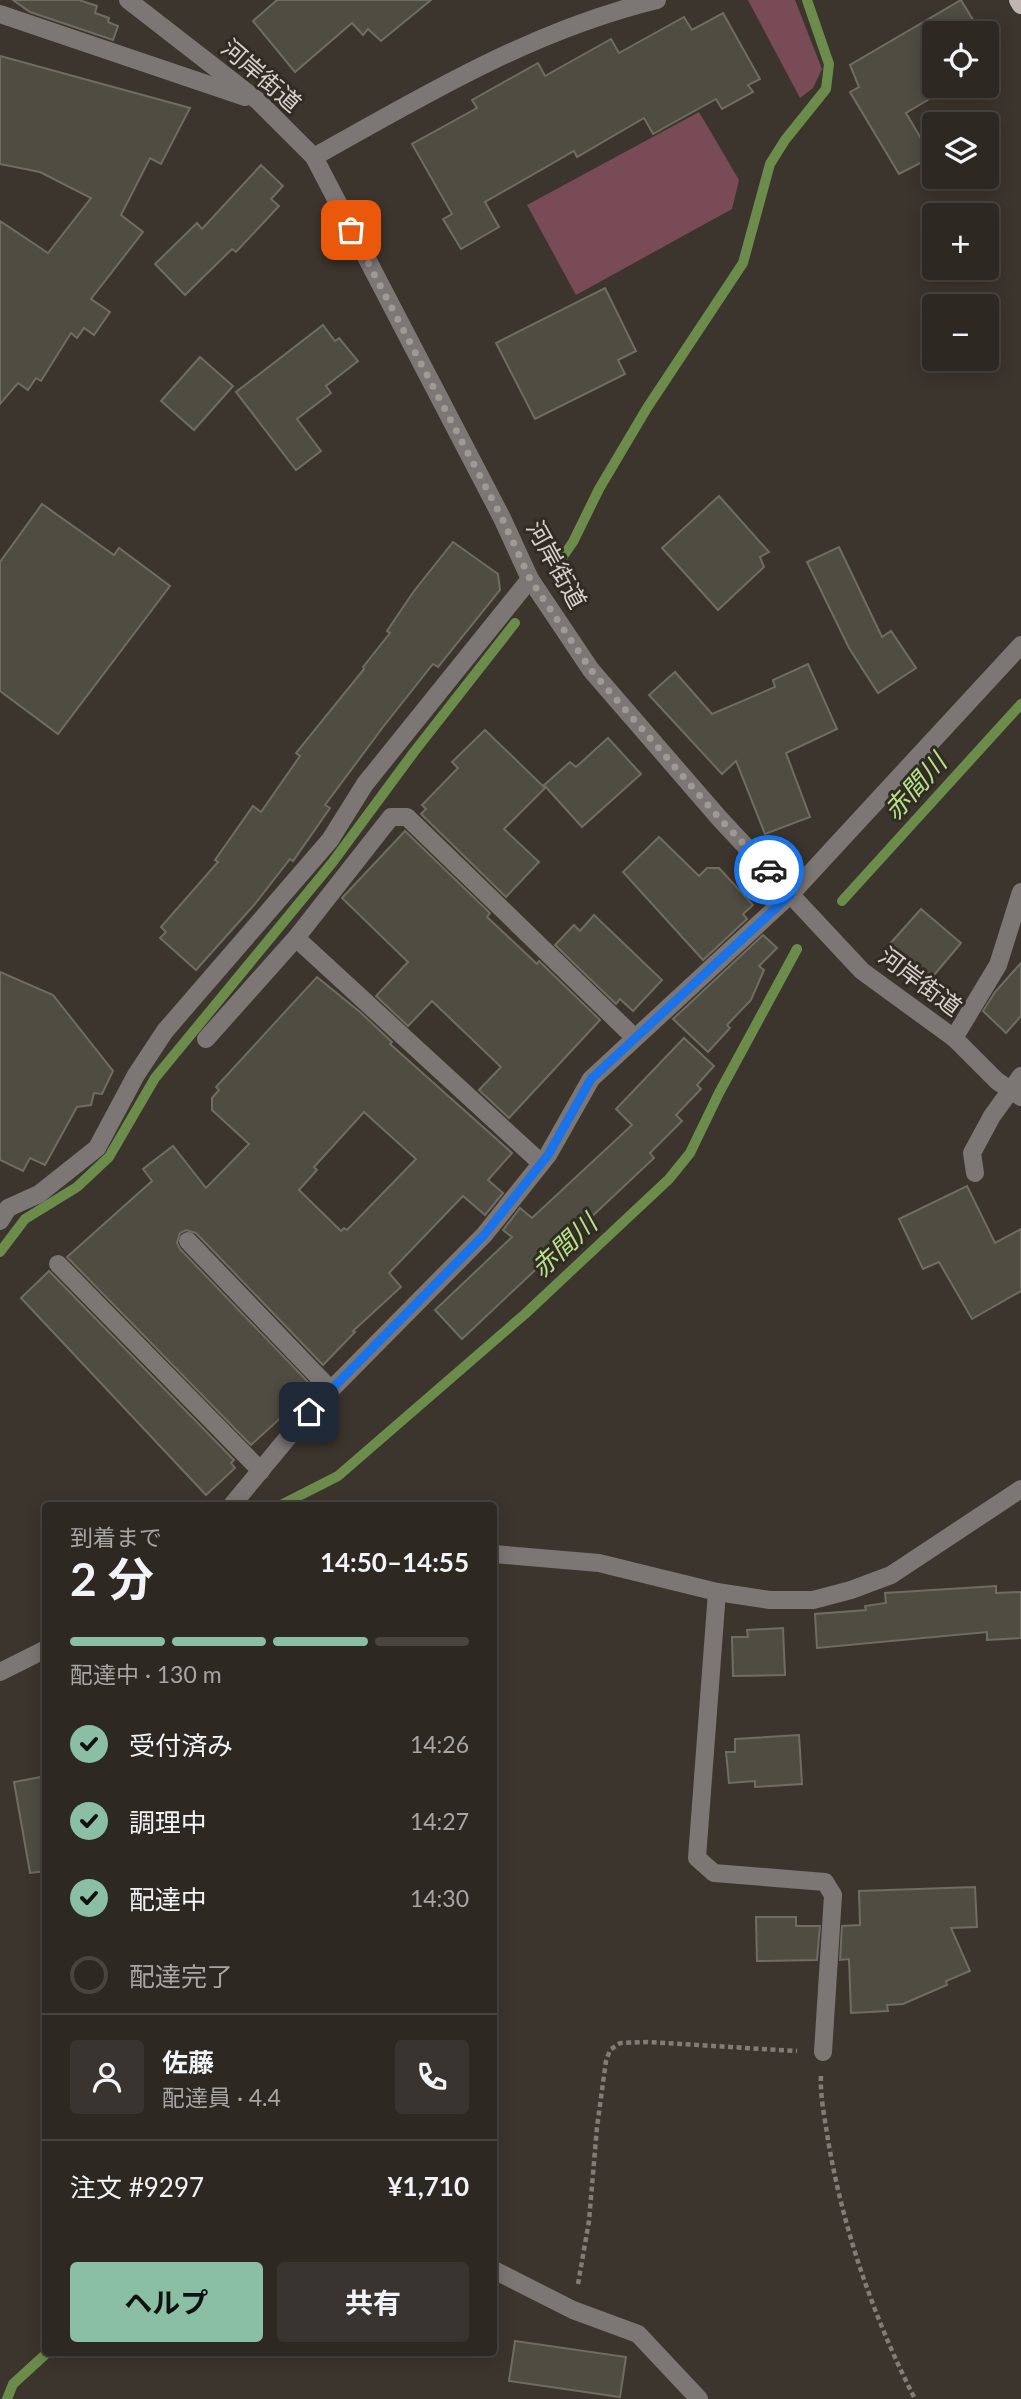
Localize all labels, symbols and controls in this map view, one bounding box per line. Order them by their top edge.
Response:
map controls [922,21,999,371]
button: locate [922,21,999,98]
street label: 河岸街道 [216,32,308,117]
button: layers [922,112,999,189]
pin [321,200,381,260]
button: + [922,203,999,280]
icon: bag [332,211,370,249]
button: − [922,294,999,371]
street label: 河岸街道 [521,515,593,613]
water label: 赤間川 [876,744,954,826]
courier [734,835,804,905]
icon: car [750,851,788,889]
street label: 河岸街道 [874,940,968,1021]
water label: 赤間川 [524,1205,605,1284]
pin [279,1382,339,1442]
icon: home [290,1393,328,1431]
text: 到着まで [70,1523,162,1551]
text: 14:50–14:55 [320,1546,469,1578]
text: 2 分 [70,1551,154,1606]
text: 配達中 · 130 m [70,1660,222,1688]
icon: check [70,1725,108,1763]
text: 受付済み [129,1729,233,1761]
text: 14:26 [410,1730,469,1758]
icon: check [70,1802,108,1840]
text: 調理中 [129,1806,207,1838]
text: 14:27 [410,1807,469,1835]
icon: check [70,1879,108,1917]
text: 配達中 [129,1883,207,1915]
text: 14:30 [410,1884,469,1912]
text: 配達完了 [129,1960,233,1992]
button: person [70,2040,144,2114]
button: phone [395,2040,469,2114]
text: 佐藤 [162,2046,214,2078]
text: 配達員 · 4.4 [162,2083,281,2111]
text: ¥1,710 [388,2170,469,2202]
text: 注文 #9297 [70,2171,204,2203]
button: ヘルプ [70,2262,263,2342]
button: 共有 [277,2262,469,2342]

